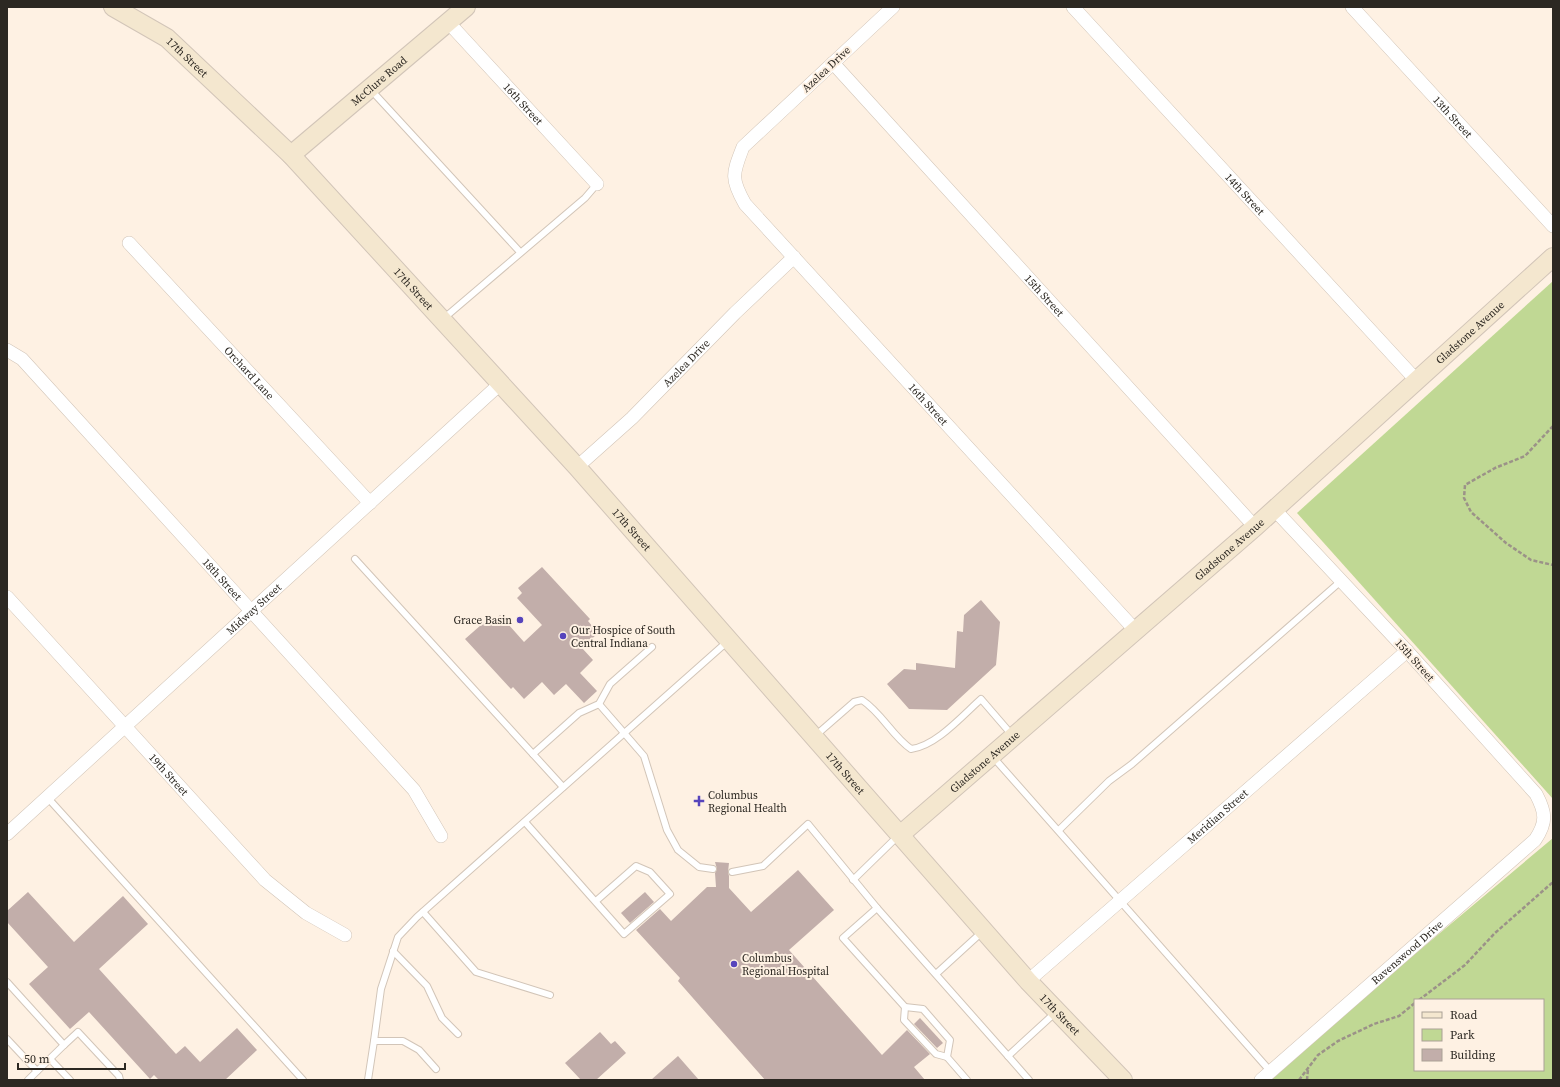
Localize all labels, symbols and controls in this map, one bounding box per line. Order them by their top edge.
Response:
street label: 17th Street [163,34,211,81]
street label: Azelea Drive [799,43,854,96]
street label: McClure Road [348,53,411,109]
street label: 16th Street [500,80,546,129]
street label: 13th Street [1429,93,1476,142]
street label: 14th Street [1221,170,1268,219]
street label: 17th Street [390,265,437,314]
street label: 15th Street [1021,271,1067,320]
street label: Gladstone Avenue [1433,297,1508,368]
street label: Azelea Drive [660,336,714,390]
street label: Orchard Lane [221,343,278,403]
street label: 16th Street [905,380,951,429]
street label: 17th Street [608,505,655,555]
street label: Gladstone Avenue [1191,515,1268,584]
street label: 18th Street [199,555,245,604]
street label: Midway Street [223,580,285,638]
place label: Grace Basin [454,613,512,628]
marker: Grace Basin [515,615,525,625]
place label: Our Hospice of South Central Indiana [571,623,676,651]
marker: Our Hospice of South Central Indiana [558,631,568,641]
street label: 15th Street [1392,636,1438,685]
street label: Gladstone Avenue [947,727,1023,796]
street label: 17th Street [822,749,868,798]
street label: 19th Street [145,750,192,799]
street label: Meridian Street [1184,786,1252,847]
place label: Columbus Regional Health [708,788,787,816]
marker: Columbus Regional Health [693,795,705,807]
street label: Ravenswood Drive [1368,917,1447,988]
place label: Columbus Regional Hospital [742,951,829,979]
marker: Columbus Regional Hospital [729,959,739,969]
street label: 17th Street [1036,991,1083,1039]
legend [1414,999,1544,1071]
text: Road [1450,1007,1477,1023]
text: Park [1450,1027,1475,1043]
scale bar [18,1045,125,1071]
text: Building [1450,1047,1495,1063]
text: 50 m [24,1051,50,1067]

